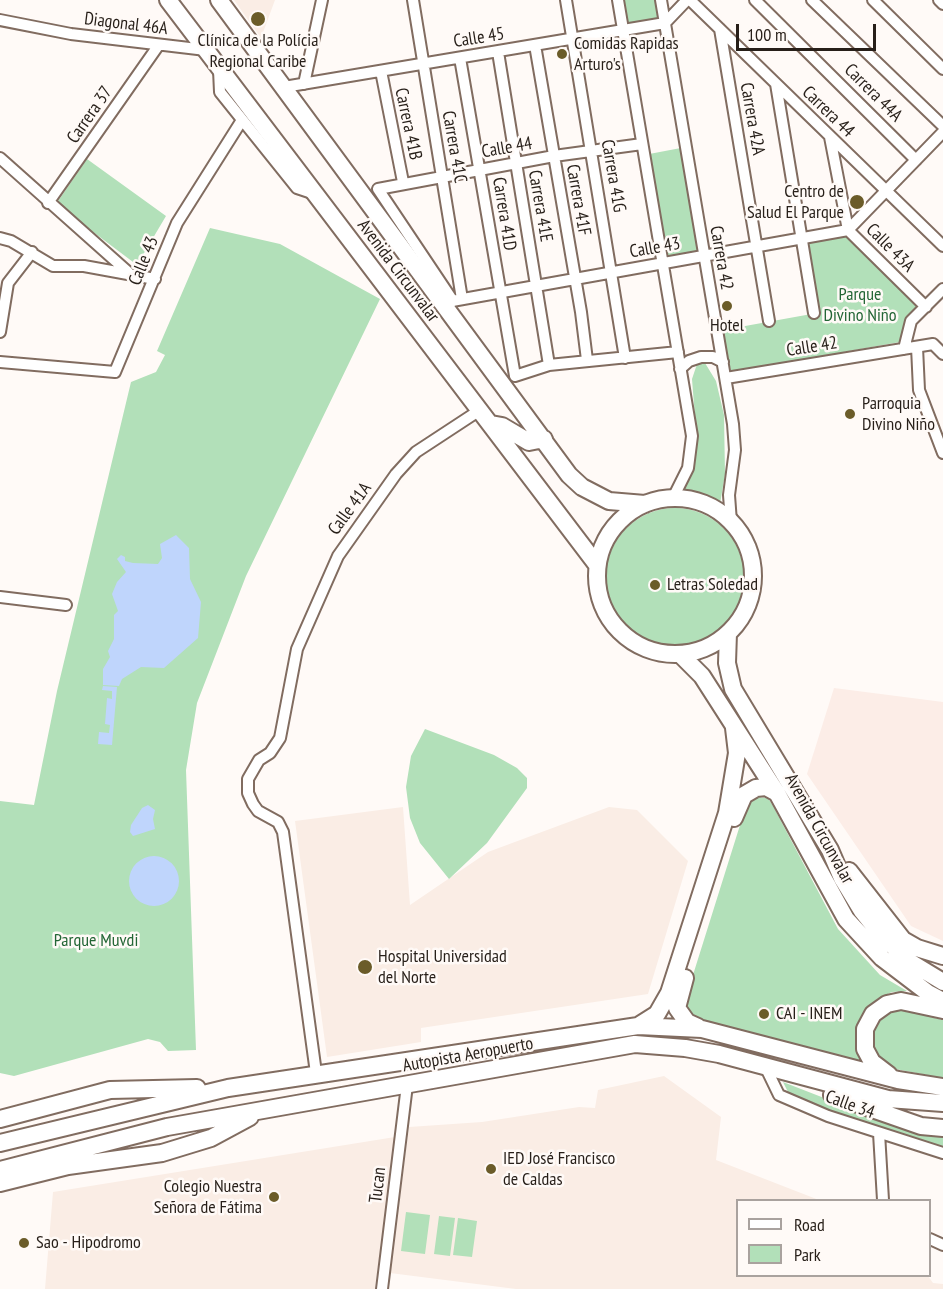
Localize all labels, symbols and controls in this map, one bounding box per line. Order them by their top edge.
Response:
street label: Diagonal 46A [83,8,169,40]
marker: Clínica de la Polícia Regional Caribe [249,10,267,28]
scale bar [739,12,878,50]
street label: Calle 45 [452,23,506,53]
text: 100 m [747,23,787,46]
place label: Clínica de la Polícia Regional Caribe [198,30,318,72]
place label: Comidas Rapidas Arturo's [574,33,679,76]
marker: Comidas Rapidas Arturo's [555,47,569,61]
street label: Carrera 44A [839,59,907,127]
street label: Carrera 42A [735,81,769,157]
street label: Carrera 37 [63,82,117,148]
street label: Carrera 44 [797,82,859,142]
street label: Carrera 41B [390,86,426,162]
street label: Carrera 41C [437,109,471,185]
street label: Calle 44 [480,133,534,163]
street label: Carrera 41G [596,138,630,214]
street label: Carrera 41F [561,163,595,237]
street label: Carrera 41E [523,168,557,244]
street label: Carrera 41D [488,176,520,252]
place label: Centro de Salud El Parque [747,181,844,224]
marker: Centro de Salud El Parque [848,193,866,211]
street label: Avenida Circunvalar [352,216,444,326]
street label: Calle 43A [861,219,919,277]
street label: Carrera 42 [705,224,737,292]
street label: Calle 43 [124,233,164,289]
street label: Calle 43 [628,233,682,263]
park label: Parque Divino Niño [823,284,897,326]
marker: Hotel [720,299,734,313]
place label: Hotel [710,315,744,337]
street label: Calle 42 [785,332,839,362]
place label: Parroquia Divino Niño [862,393,935,436]
marker: Parroquia Divino Niño [843,407,857,421]
street label: Calle 41A [324,479,376,539]
place label: Letras Soledad [667,574,758,596]
marker: Letras Soledad [648,578,662,592]
street label: Avenida Circunvalar [780,770,858,888]
park label: Parque Muvdi [54,930,138,952]
place label: Hospital Universidad del Norte [378,946,507,988]
marker: Hospital Universidad del Norte [356,958,374,976]
place label: CAI - INEM [776,1003,842,1025]
marker: CAI - INEM [757,1007,771,1021]
street label: Autopista Aeropuerto [401,1033,535,1077]
street label: Calle 34 [822,1086,878,1124]
place label: IED José Francisco de Caldas [503,1148,615,1190]
marker: IED José Francisco de Caldas [484,1162,498,1176]
street label: Tucan [365,1166,391,1204]
place label: Colegio Nuestra Señora de Fátima [154,1176,262,1218]
marker: Colegio Nuestra Señora de Fátima [267,1190,281,1204]
legend [736,1199,931,1277]
text: Road [794,1213,825,1236]
place label: Sao - Hipodromo [36,1232,141,1254]
marker: Sao - Hipodromo [17,1236,31,1250]
text: Park [794,1243,821,1266]

